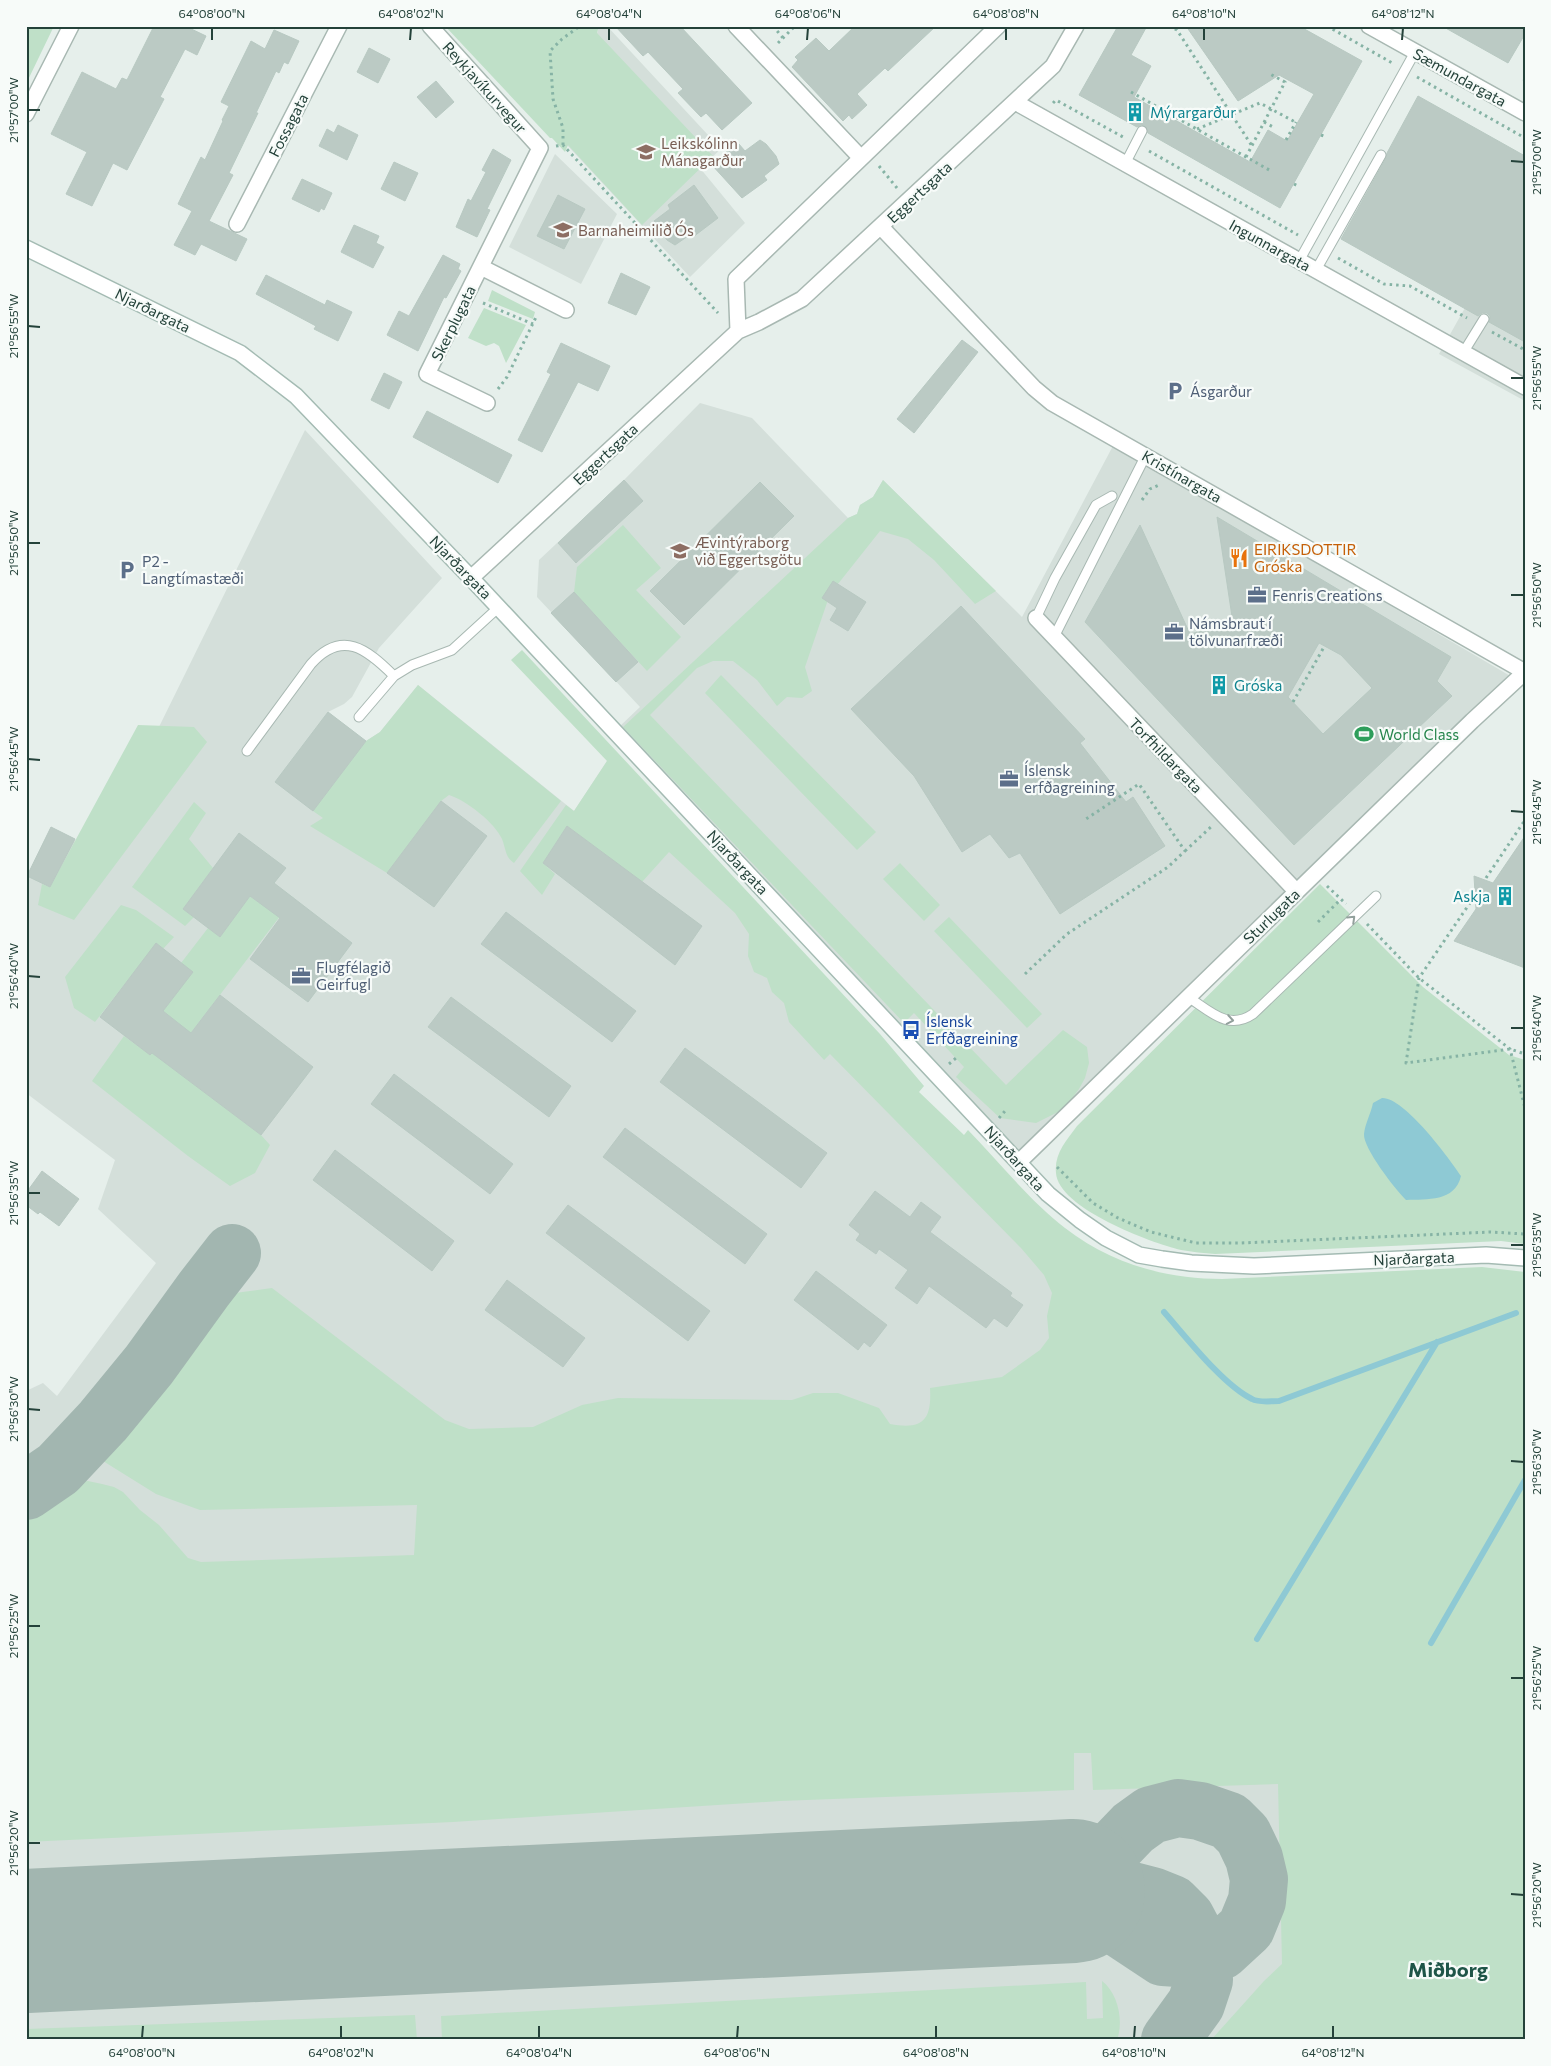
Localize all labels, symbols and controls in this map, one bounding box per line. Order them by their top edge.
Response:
text: 64°08'00"N [179,6,245,20]
text: 64°08'02"N [378,6,444,20]
text: 64°08'04"N [576,6,642,20]
text: 64°08'06"N [775,6,841,20]
text: 64°08'08"N [973,6,1039,20]
text: 64°08'10"N [1172,6,1236,20]
text: 64°08'12"N [1372,6,1434,20]
street label: Reykjavíkurvegur [439,38,531,136]
street label: Sæmundargata [1410,44,1510,110]
text: 21°57'00"W [6,77,20,143]
street label: Fossagata [264,90,312,160]
building icon: Mýrargarður [1124,101,1146,123]
place label: Mýrargarður [1150,103,1236,121]
text: 21°57'00"W [1529,129,1543,195]
place label: Leikskólinn Mánagarður [661,134,744,169]
school or university icon: Leikskólinn Mánagarður [635,141,657,163]
street label: Eggertsgata [883,158,955,226]
street label: Ingunnargata [1226,215,1314,275]
school or university icon: Barnaheimilið Ós [552,219,574,241]
place label: Barnaheimilið Ós [578,220,694,239]
street label: Skerplugata [427,282,479,364]
street label: Njarðargata [113,284,193,336]
text: 21°56'55"W [6,294,20,358]
text: 21°56'55"W [1529,346,1543,410]
parking icon: Ásgarður [1164,380,1186,402]
place label: Ásgarður [1190,381,1252,400]
street label: Eggertsgata [569,420,641,488]
street label: Kristínargata [1139,446,1225,506]
text: 21°56'50"W [6,510,20,576]
street label: Njarðargata [426,532,496,602]
place label: Ævintýraborg við Eggertsgötu [695,533,802,568]
school or university icon: Ævintýraborg við Eggertsgötu [669,540,691,562]
place label: EIRIKSDOTTIR Gróska [1254,540,1357,575]
restaurant icon: EIRIKSDOTTIR Gróska [1228,547,1250,569]
place label: P2 - Langtímastæði [142,552,244,587]
parking icon: P2 - Langtímastæði [116,559,138,581]
text: 21°56'50"W [1529,562,1543,628]
office icon: Fenris Creations [1246,584,1268,606]
place label: Fenris Creations [1272,586,1383,604]
place label: Námsbraut í tölvunarfræði [1189,614,1283,649]
office icon: Námsbraut í tölvunarfræði [1163,621,1185,643]
building icon: Gróska [1208,674,1230,696]
place label: Gróska [1234,676,1282,694]
street label: Torfhildargata [1125,714,1207,796]
sports icon: World Class [1353,723,1375,745]
place label: World Class [1379,725,1459,743]
text: 21°56'45"W [6,727,20,791]
place label: Íslensk erfðagreining [1024,760,1115,796]
office icon: Íslensk erfðagreining [998,768,1020,790]
text: 21°56'45"W [1529,780,1543,844]
street label: Njarðargata [704,826,772,898]
street label: Sturlugata [1239,885,1303,947]
building icon: Askja [1494,885,1516,907]
place label: Askja [1453,887,1490,905]
one-way arrow [1346,916,1355,925]
text: 21°56'40"W [6,943,20,1009]
place label: Flugfélagið Geirfugl [316,958,391,993]
office icon: Flugfélagið Geirfugl [290,965,312,987]
text: 21°56'40"W [1529,995,1543,1061]
place label: Íslensk Erfðagreining [926,1011,1018,1047]
one-way arrow [1226,1014,1234,1024]
bus stop icon: Íslensk Erfðagreining [900,1019,922,1041]
street label: Njarðargata [981,1122,1049,1194]
text: 21°56'35"W [6,1161,20,1225]
text: 21°56'35"W [1529,1213,1543,1277]
street label: Njarðargata [1373,1248,1455,1268]
text: 21°56'30"W [6,1376,20,1442]
text: 21°56'30"W [1529,1429,1543,1495]
text: 21°56'25"W [6,1594,20,1658]
text: 21°56'25"W [1529,1646,1543,1710]
text: 21°56'20"W [6,1810,20,1876]
text: 21°56'20"W [1529,1862,1543,1928]
district label: Miðborg [1408,1957,1488,1981]
text: 64°08'00"N [109,2045,175,2059]
text: 64°08'02"N [308,2045,374,2059]
text: 64°08'04"N [506,2045,572,2059]
text: 64°08'06"N [704,2045,770,2059]
text: 64°08'08"N [903,2045,969,2059]
text: 64°08'10"N [1102,2045,1166,2059]
text: 64°08'12"N [1302,2045,1364,2059]

